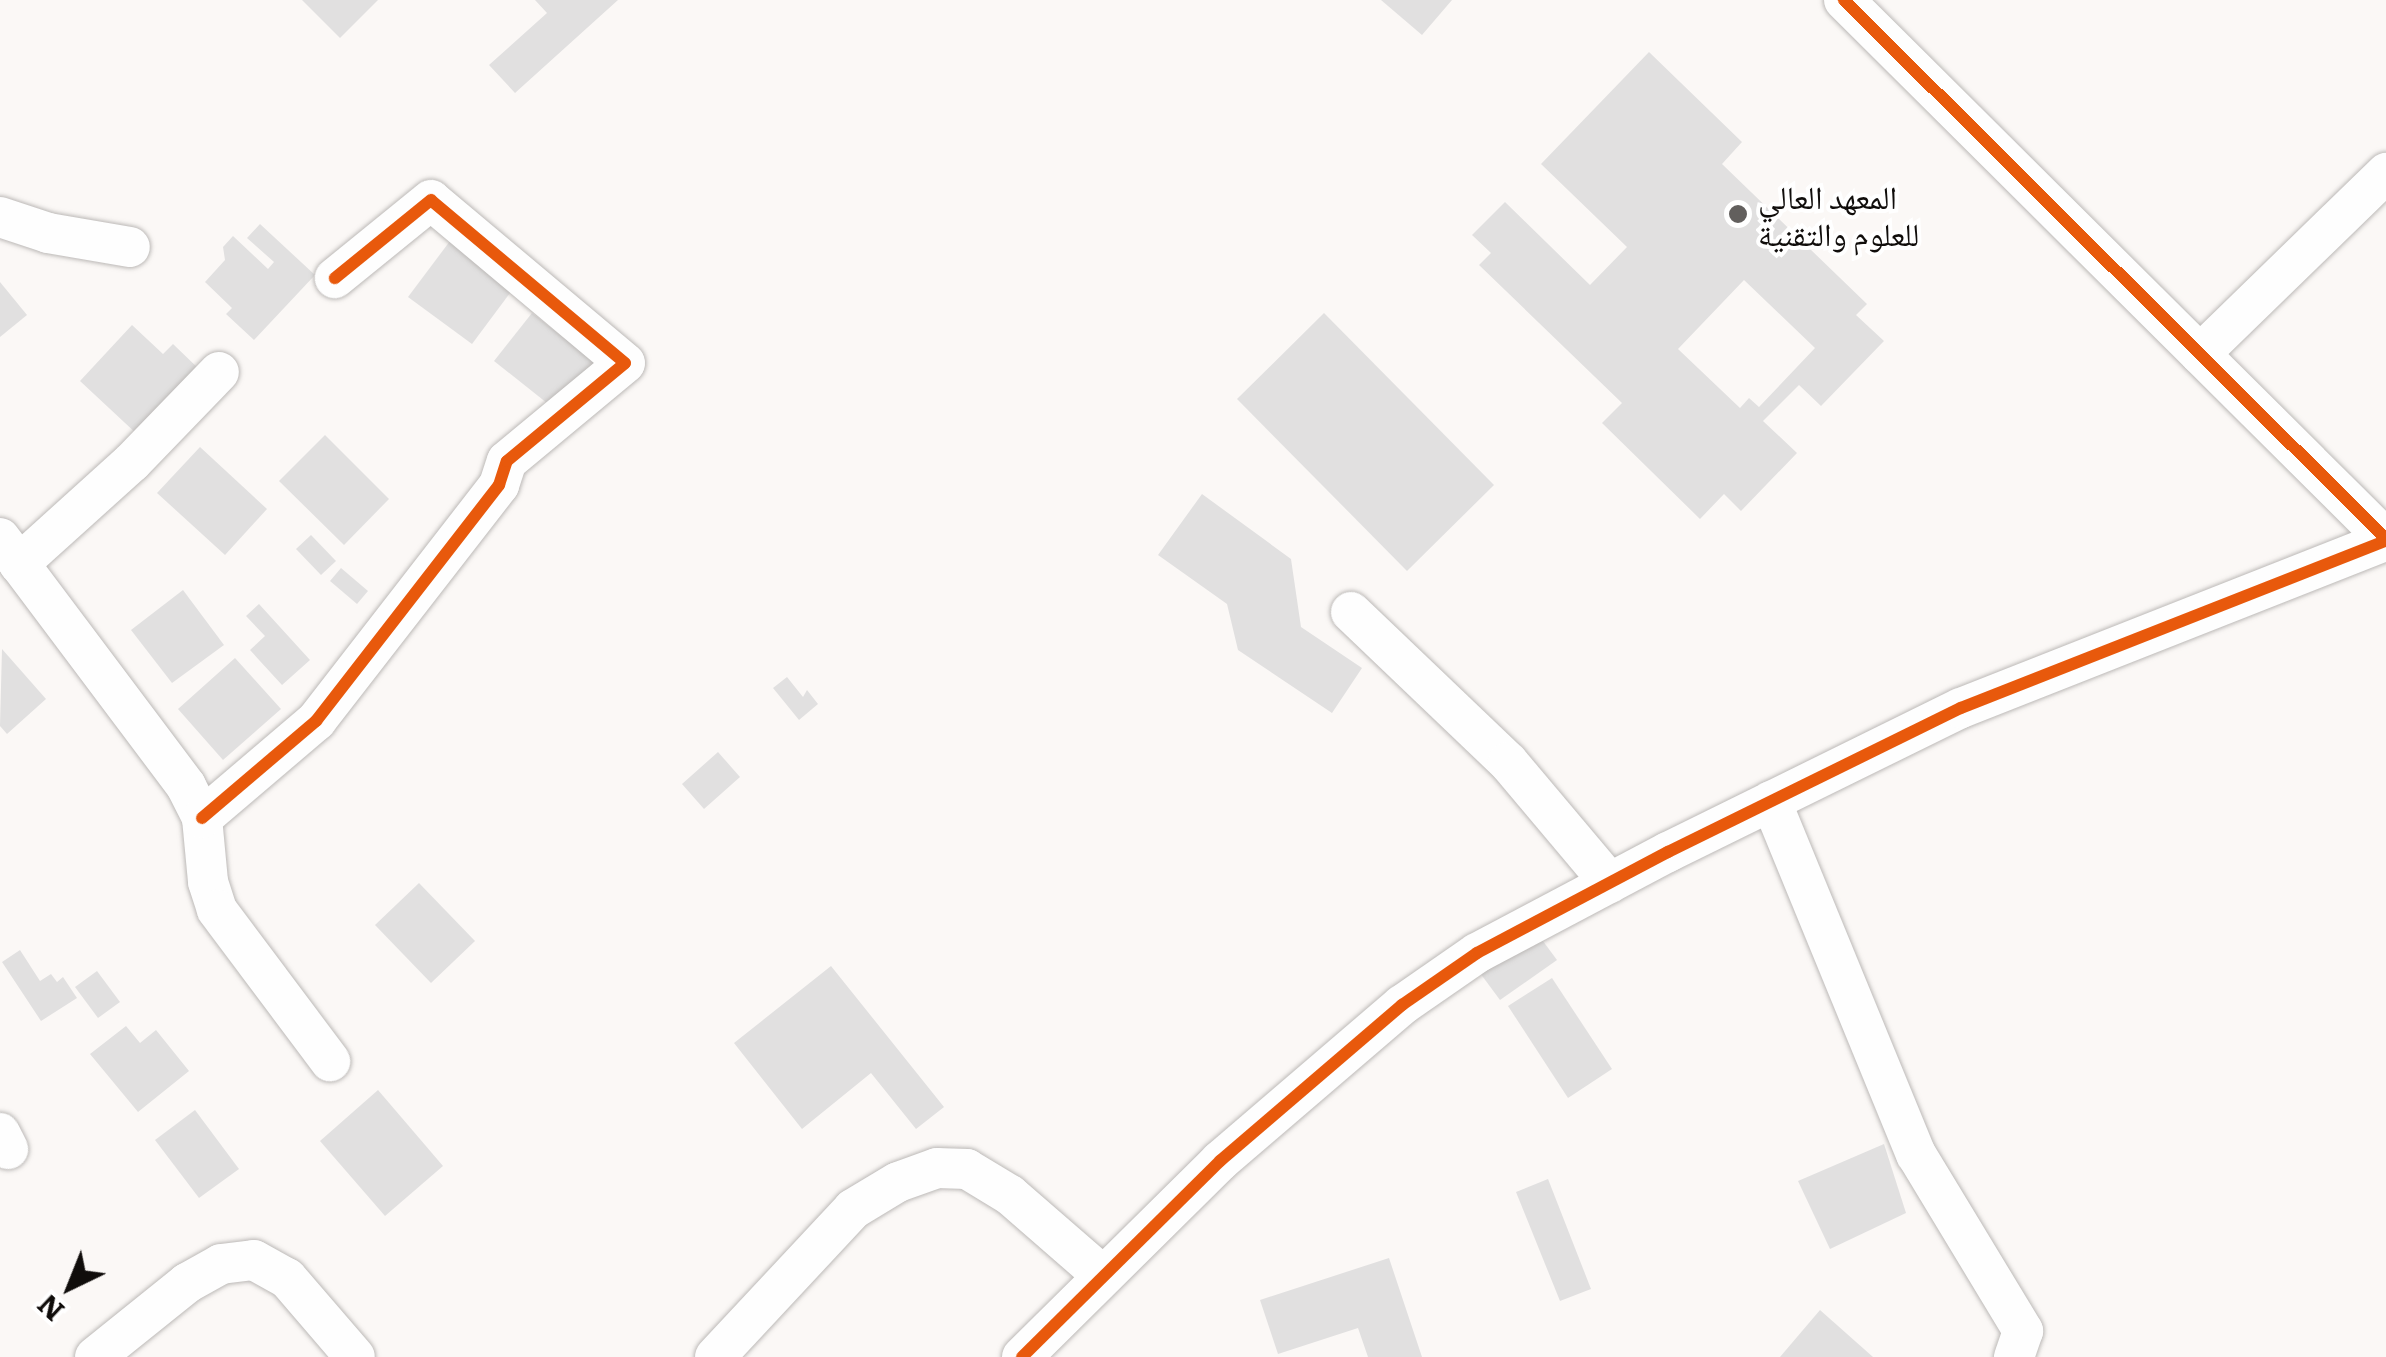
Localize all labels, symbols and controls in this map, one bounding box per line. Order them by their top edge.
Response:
place label: المعهد العالي للعلوم والتقنية [1758,177,1919,252]
marker: المعهد العالي للعلوم والتقنية [1727,203,1749,225]
north arrow [20,1237,120,1337]
text: N [27,1286,72,1332]

